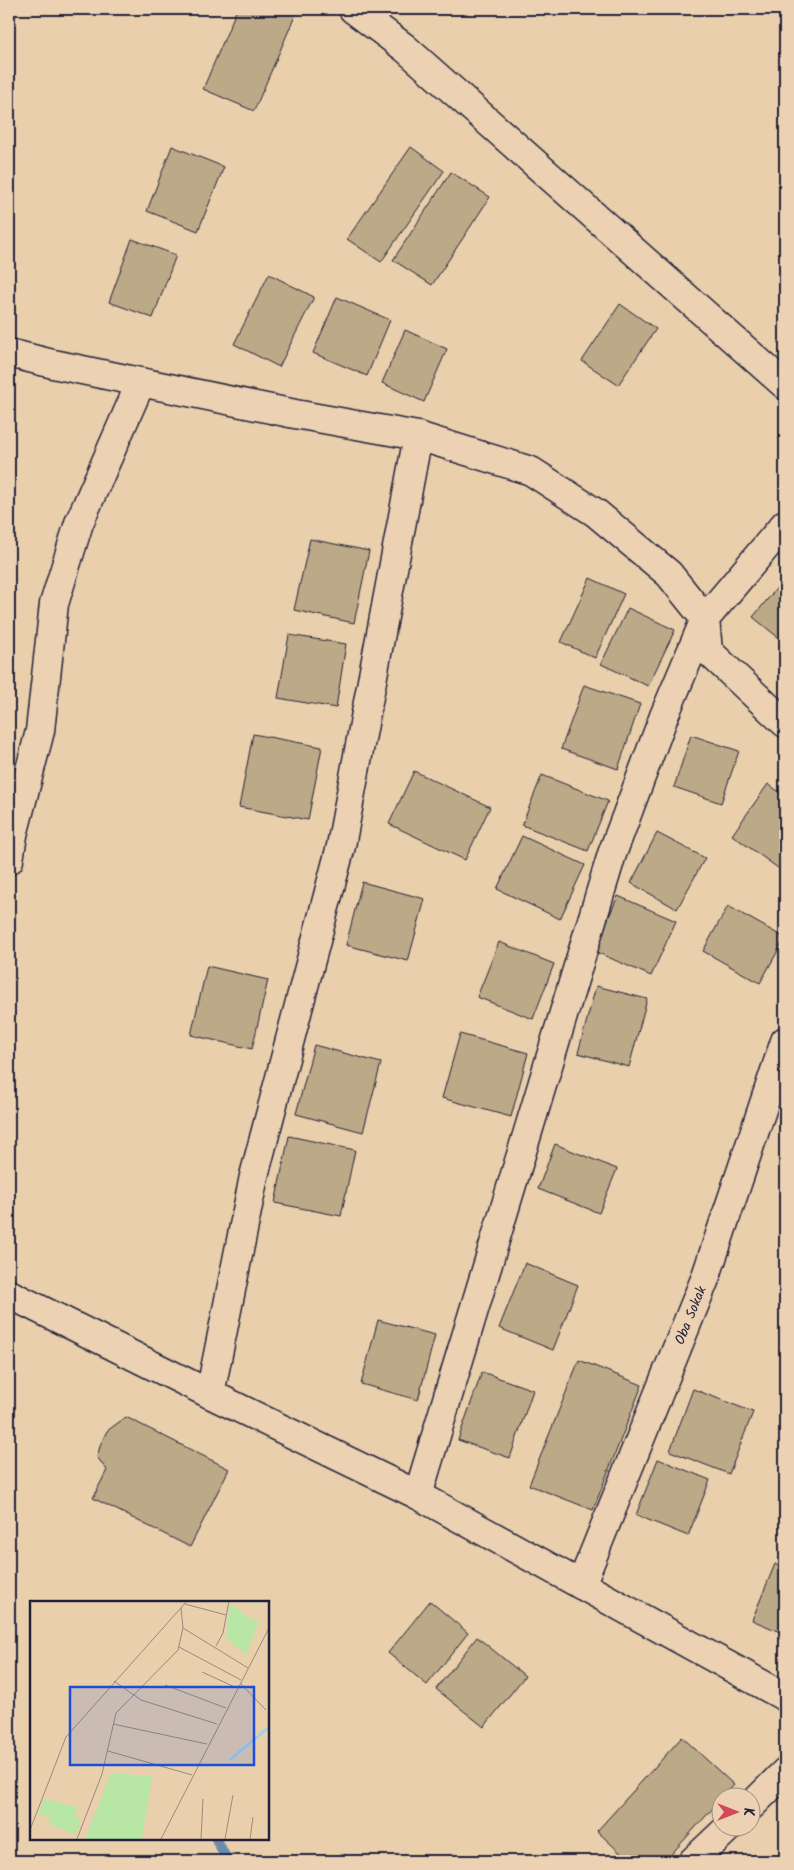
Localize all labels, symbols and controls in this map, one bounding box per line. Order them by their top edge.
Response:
street label: Oba Sokak [669,1282,713,1348]
inset map [30,1601,269,1840]
north arrow [712,1788,762,1838]
text: K [737,1808,759,1817]

